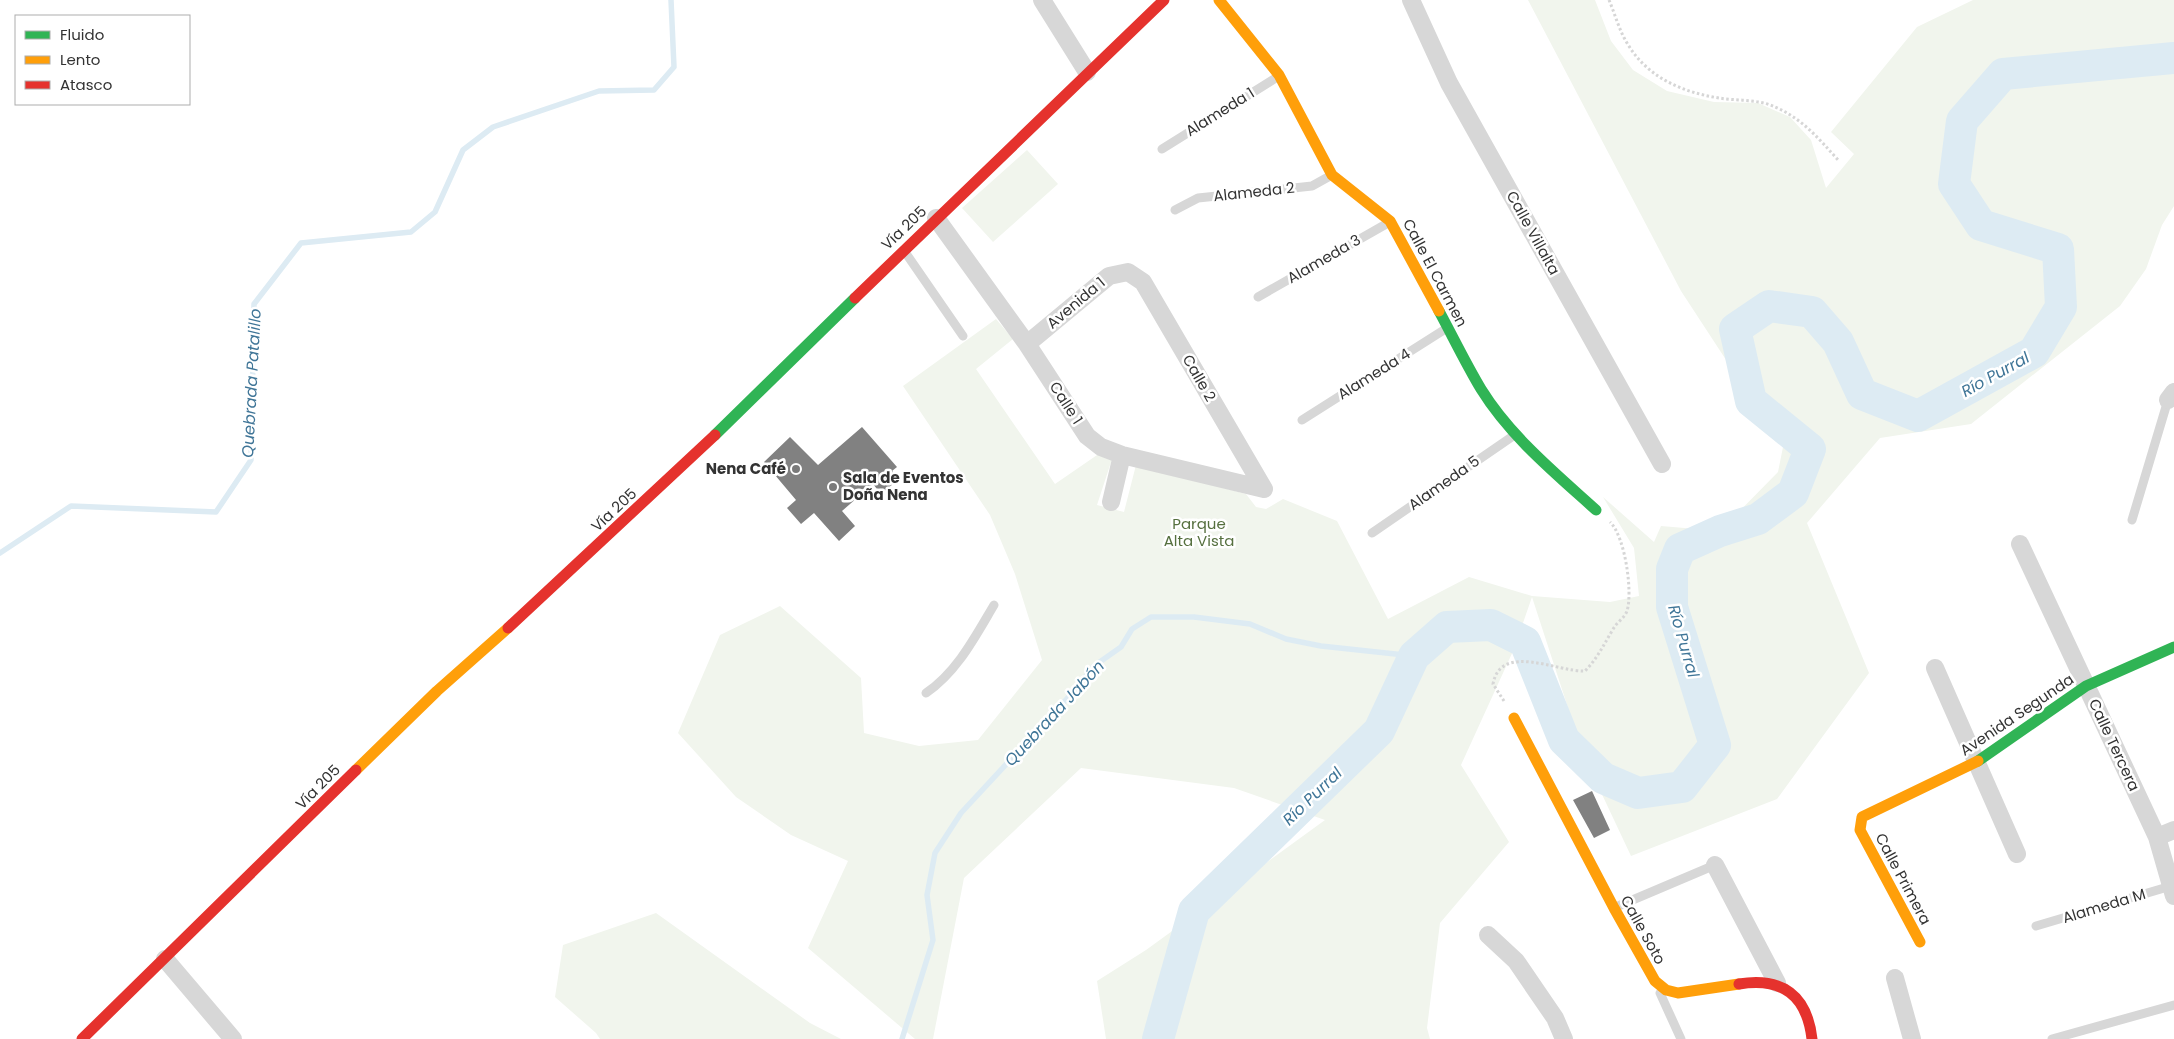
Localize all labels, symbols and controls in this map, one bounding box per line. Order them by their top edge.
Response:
legend [15,15,190,105]
text: Fluido [60,24,104,45]
text: Lento [60,49,100,70]
text: Atasco [60,74,112,95]
street label: Alameda 1 [1181,82,1258,141]
street label: Alameda 2 [1212,177,1296,206]
street label: Calle Villalta [1502,187,1565,279]
street label: Vía 205 [876,201,931,254]
street label: Calle El Carmen [1398,215,1473,330]
street label: Alameda 3 [1283,229,1364,288]
street label: Avenida 1 [1042,272,1109,333]
water label: Quebrada Patalillo [236,308,267,458]
street label: Alameda 4 [1333,343,1414,404]
water label: Río Purral [1957,346,2034,403]
street label: Calle 2 [1178,350,1221,405]
street label: Calle 1 [1045,377,1088,428]
street label: Alameda 5 [1404,450,1483,515]
place label: Nena Café [706,458,786,479]
marker: Nena Café [790,463,802,475]
place label: Sala de Eventos Doña Nena [843,467,964,505]
marker: Sala de Eventos Doña Nena [827,481,839,493]
street label: Vía 205 [586,483,641,536]
park label: Parque Alta Vista [1164,513,1234,551]
water label: Río Purral [1662,602,1705,680]
water label: Quebrada Jabón [999,655,1110,771]
street label: Avenida Segunda [1956,669,2078,761]
street label: Calle Tercera [2084,695,2145,794]
street label: Vía 205 [291,760,345,814]
water label: Río Purral [1277,762,1347,831]
street label: Calle Primera [1870,829,1936,928]
street label: Alameda M [2060,883,2148,928]
street label: Calle Soto [1616,891,1671,968]

